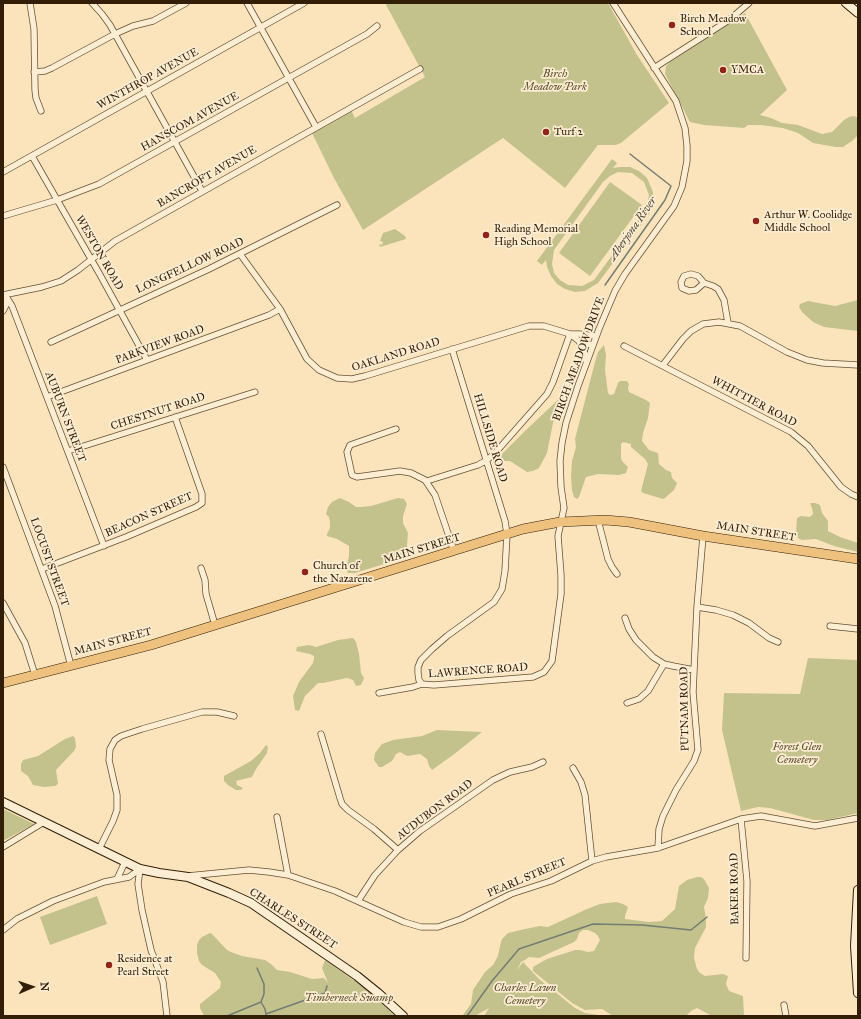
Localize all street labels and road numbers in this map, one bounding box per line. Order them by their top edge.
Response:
street label: WINTHROP AVENUE [95,46,201,112]
street label: HANSCOM AVENUE [139,90,241,154]
street label: BANCROFT AVENUE [155,143,259,211]
street label: WESTON ROAD [72,213,126,293]
street label: LONGFELLOW ROAD [134,235,246,297]
street label: BIRCH MEADOW DRIVE [550,295,608,423]
street label: PARKVIEW ROAD [114,323,206,367]
street label: OAKLAND ROAD [350,335,442,375]
street label: AUBURN STREET [42,370,88,464]
street label: WHITTIER ROAD [709,374,799,430]
street label: CHESTNUT ROAD [109,390,207,434]
street label: HILLSIDE ROAD [470,392,510,484]
street label: BEACON STREET [103,490,195,540]
street label: LOCUST STREET [27,516,71,608]
street label: MAIN STREET [715,519,797,545]
street label: MAIN STREET [382,531,462,567]
street label: MAIN STREET [73,625,153,659]
street label: LAWRENCE ROAD [428,661,528,681]
street label: PUTNAM ROAD [678,667,692,751]
street label: AUDUBON ROAD [394,777,476,843]
street label: BAKER ROAD [728,853,742,925]
street label: PEARL STREET [485,855,569,901]
street label: CHARLES STREET [247,886,339,952]

